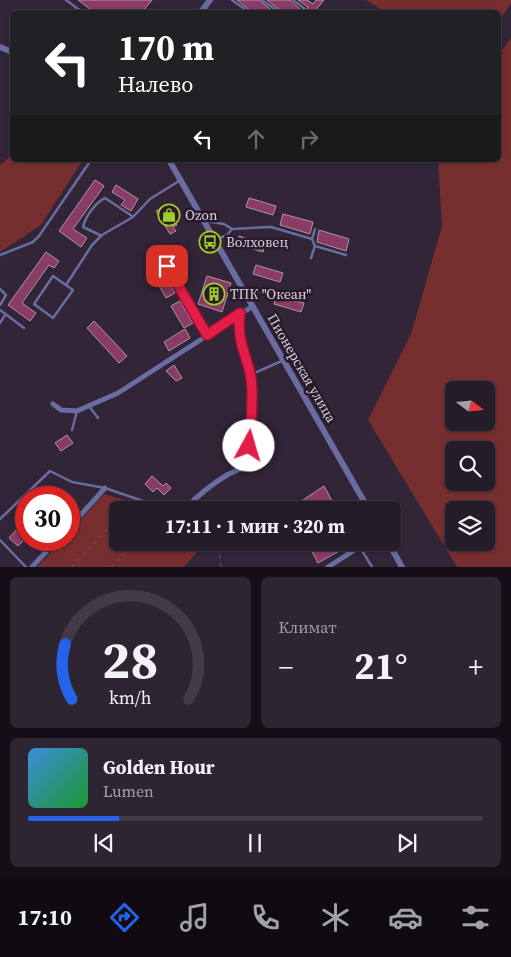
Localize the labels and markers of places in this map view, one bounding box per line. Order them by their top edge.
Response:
shop icon: Ozon [157,203,181,227]
place label: Ozon [185,205,218,225]
bus stop icon: Волховец [198,230,222,254]
place label: Волховец [226,232,288,252]
pin [146,245,188,287]
building icon: ТПК "Океан" [202,282,226,306]
place label: ТПК "Океан" [230,284,311,304]

